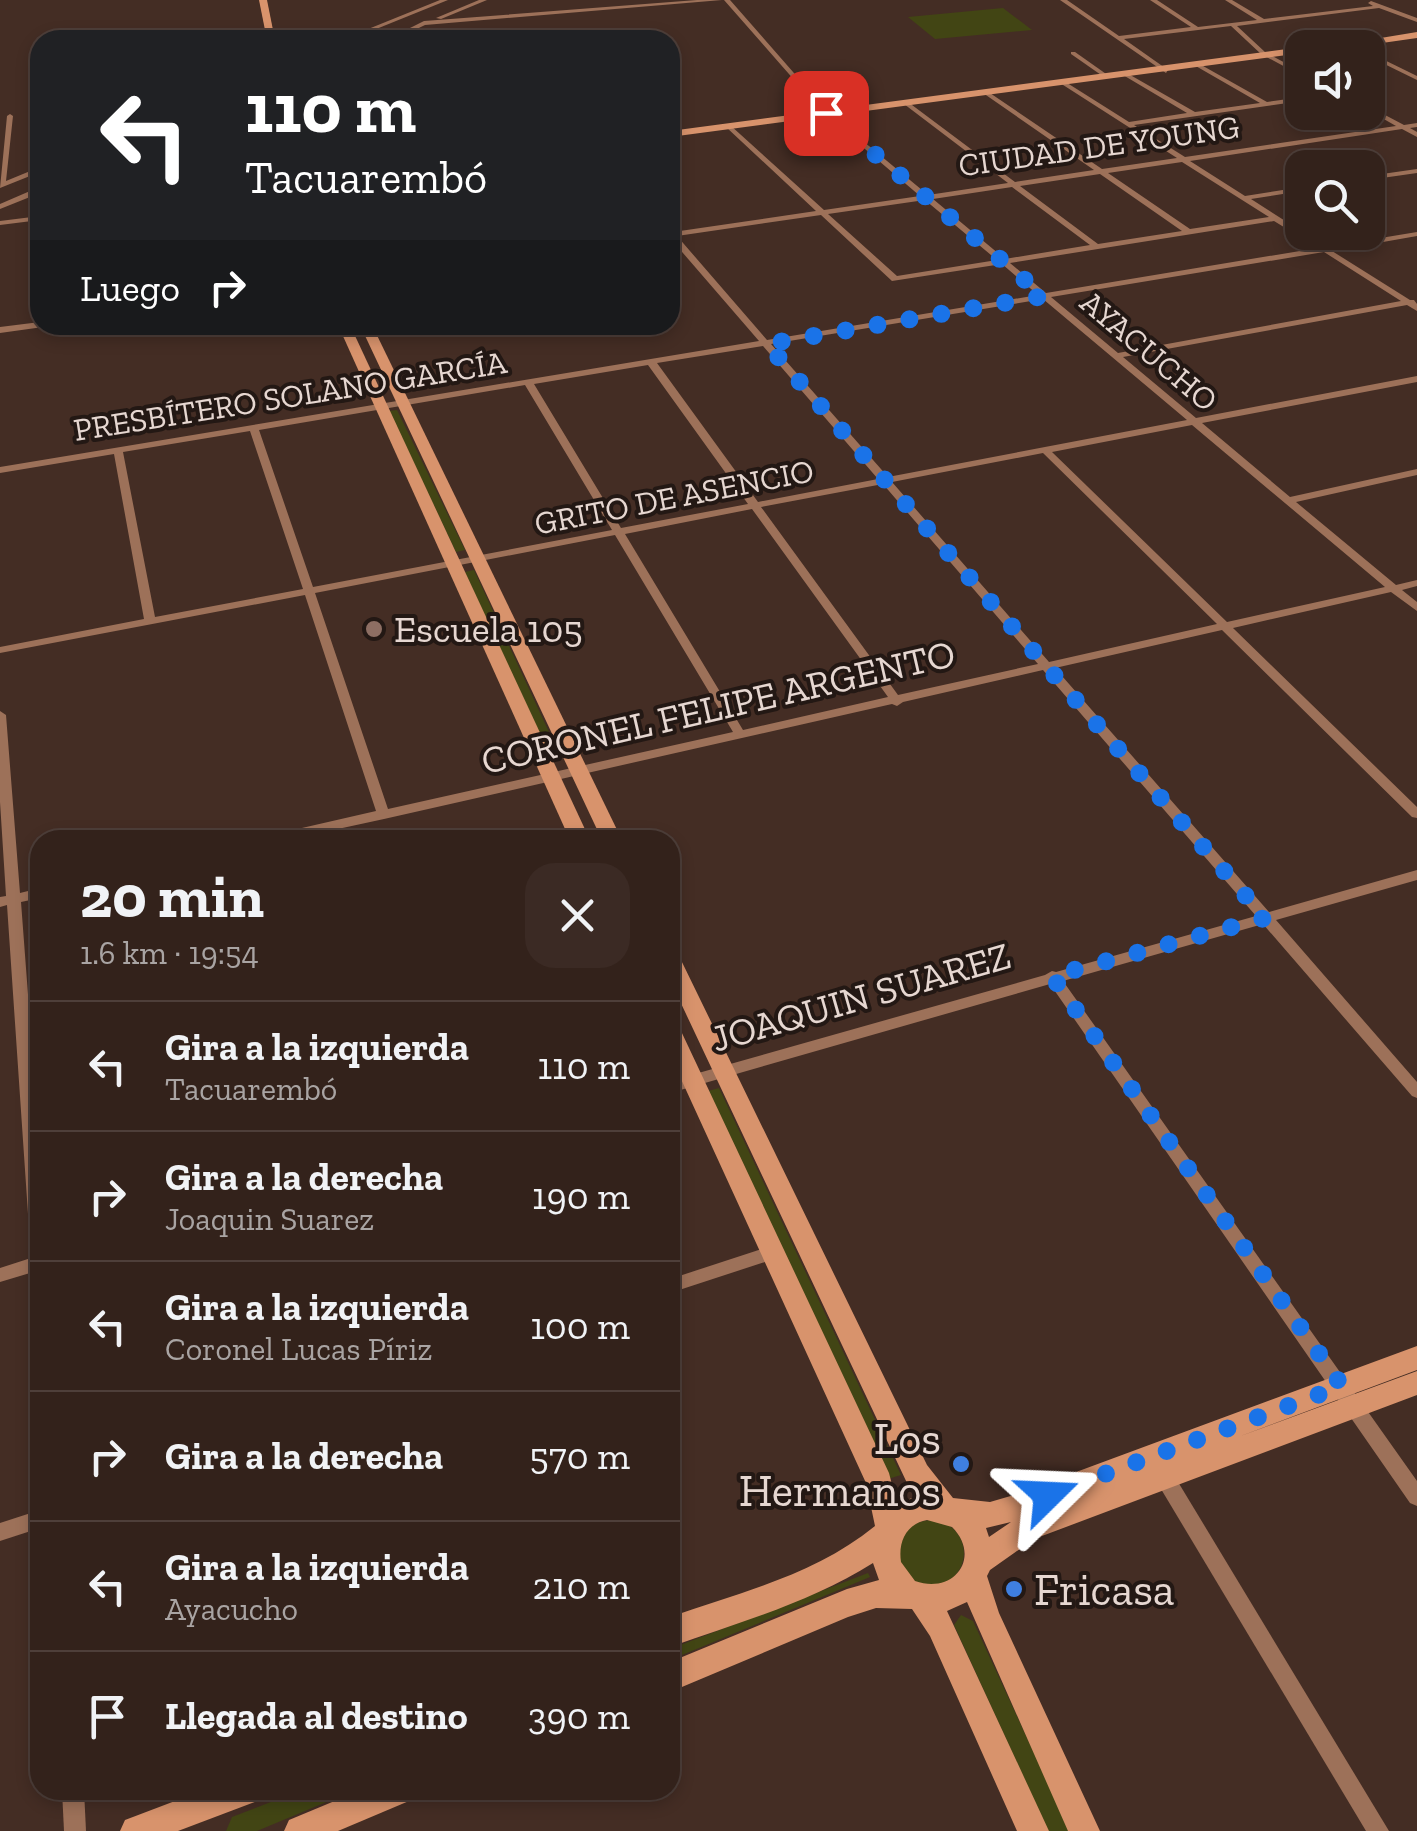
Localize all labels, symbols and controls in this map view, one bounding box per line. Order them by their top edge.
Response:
map controls [1285,30,1385,250]
button: sound [1285,30,1385,130]
text: 110 m [245,66,416,150]
icon: left [80,70,210,200]
pin [784,71,869,156]
icon: arrive [799,86,854,141]
street label: CIUDAD DE YOUNG [956,107,1242,185]
button: search [1285,150,1385,250]
text: Tacuarembó [245,151,487,205]
icon: right [200,260,255,315]
text: Luego [80,265,180,311]
street label: AYACUCHO [1073,283,1225,419]
street label: PRESBÍTERO SOLANO GARCÍA [71,343,509,449]
street label: GRITO DE ASENCIO [531,451,817,543]
place label: Escuela 105 [394,606,583,652]
marker: Escuela 105 [363,618,385,640]
street label: CORONEL FELIPE ARGENTO [477,630,959,784]
text: 20 min [80,860,264,932]
button: close [525,863,630,968]
street label: JOAQUIN SUAREZ [706,932,1016,1062]
text: 1.6 km · 19:54 [80,934,259,972]
text: Gira a la izquierda [165,1024,469,1070]
icon: left [80,1039,135,1094]
text: 110 m [537,1043,630,1089]
text: Tacuarembó [165,1070,337,1108]
text: Gira a la derecha [165,1154,443,1200]
icon: right [80,1169,135,1224]
text: 190 m [532,1173,630,1219]
text: Joaquin Suarez [165,1200,374,1238]
text: Gira a la izquierda [165,1284,469,1330]
icon: left [80,1299,135,1354]
text: 100 m [530,1303,630,1349]
text: Coronel Lucas Píriz [165,1330,432,1368]
place label: Los Hermanos [739,1412,941,1518]
icon: right [80,1429,135,1484]
text: Gira a la derecha [165,1433,443,1479]
text: 570 m [529,1433,630,1479]
position arrow [996,1443,1100,1547]
marker: Los Hermanos [950,1453,972,1475]
text: Gira a la izquierda [165,1544,469,1590]
icon: left [80,1559,135,1614]
text: 210 m [532,1563,630,1609]
place label: Fricasa [1034,1563,1175,1617]
marker: Fricasa [1003,1578,1025,1600]
text: Ayacucho [165,1590,298,1628]
icon: arrive [80,1689,135,1744]
text: Llegada al destino [165,1693,468,1739]
text: 390 m [528,1693,630,1739]

